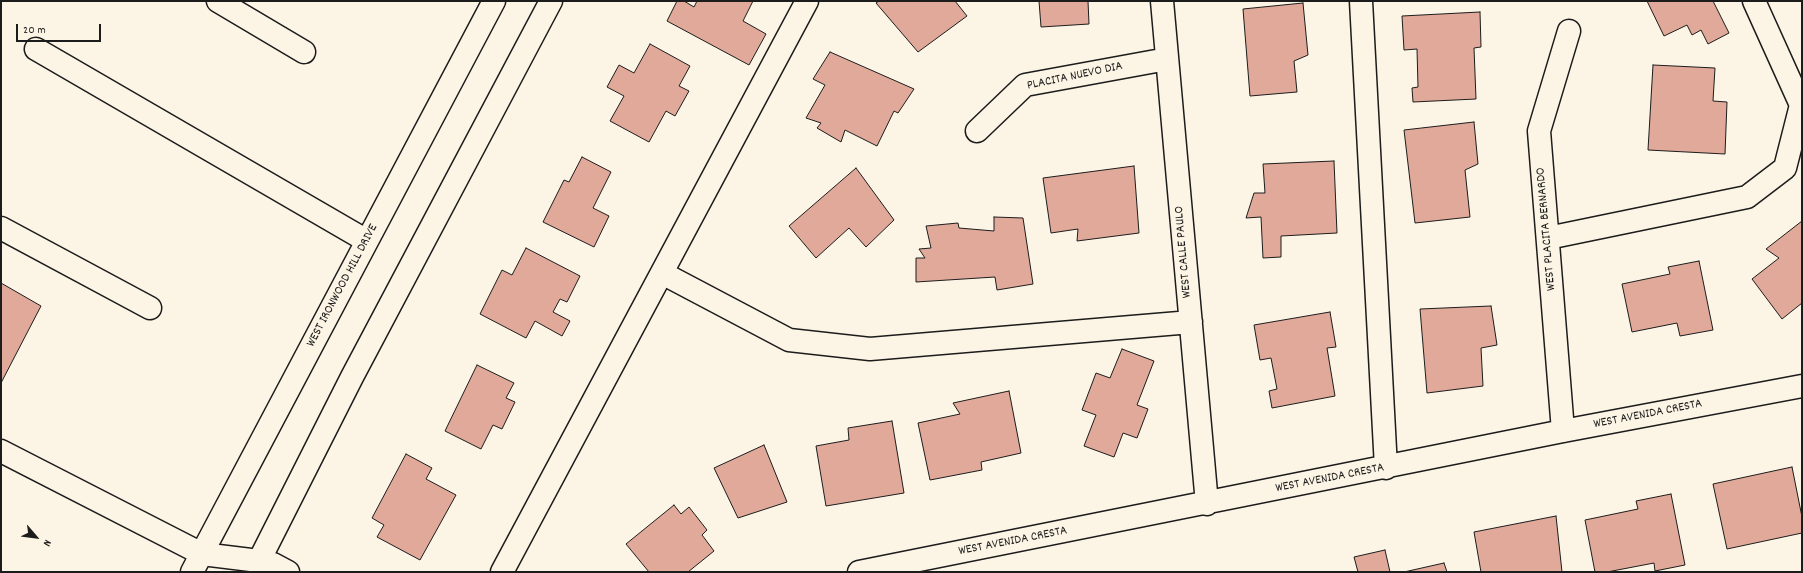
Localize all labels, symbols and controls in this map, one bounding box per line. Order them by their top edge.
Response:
scale bar [18,16,103,42]
text: 20 m [23,22,46,39]
street label: PLACITA NUEVO DIA [1026,59,1124,95]
street label: WEST PLACITA BERNARDO [1534,167,1560,291]
street label: WEST CALLE PAULO [1172,205,1196,299]
street label: WEST IRONWOOD HILL DRIVE [304,222,382,350]
street label: WEST AVENIDA CRESTA [1592,397,1704,433]
street label: WEST AVENIDA CRESTA [1274,461,1386,497]
north arrow [16,517,56,557]
street label: WEST AVENIDA CRESTA [957,524,1069,560]
text: N [38,536,55,549]

